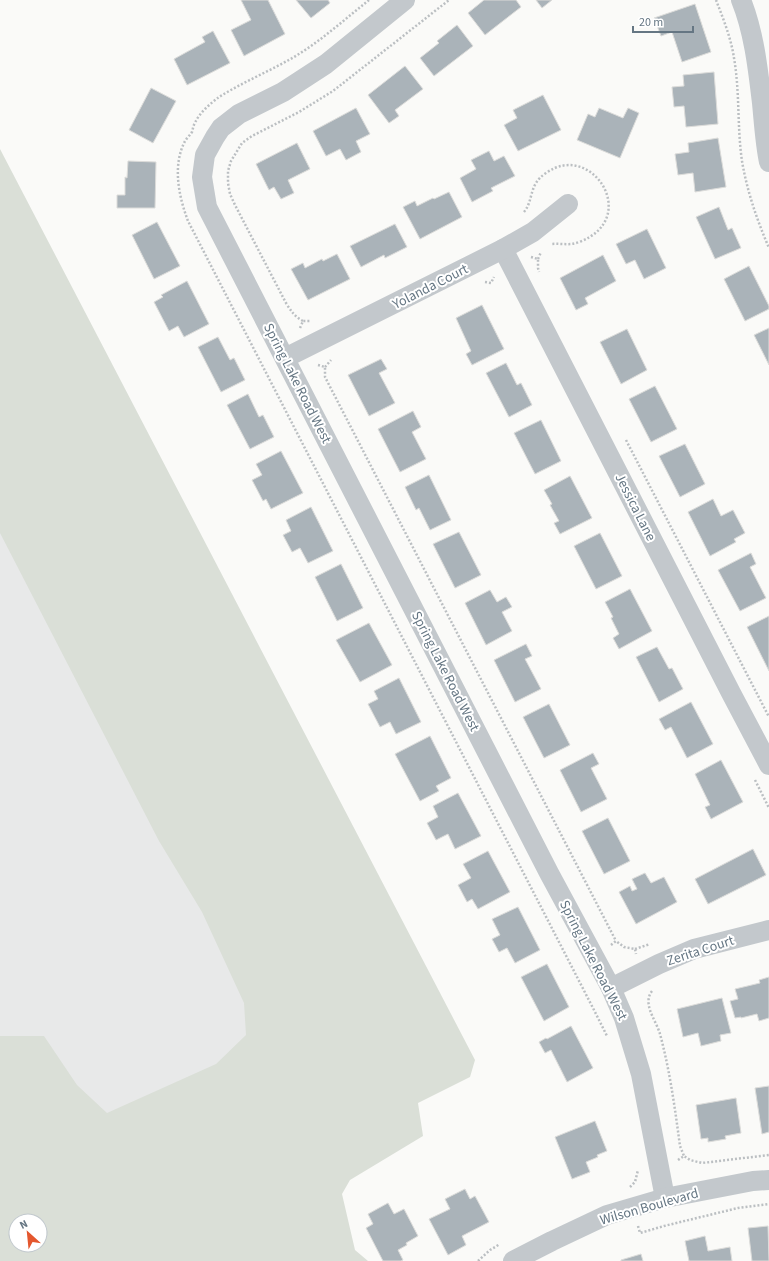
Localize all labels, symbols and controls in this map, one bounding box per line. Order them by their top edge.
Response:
scale bar [633,8,693,34]
text: 20 m [639,14,663,31]
street label: Yolanda Court [388,259,472,315]
street label: Spring Lake Road West [258,320,336,447]
street label: Jessica Lane [610,470,661,545]
street label: Spring Lake Road West [406,608,484,735]
street label: Spring Lake Road West [554,897,632,1024]
street label: Zerita Court [664,931,737,971]
street label: Wilson Boulevard [598,1183,701,1231]
north arrow [8,1213,48,1253]
text: N [17,1216,30,1233]

